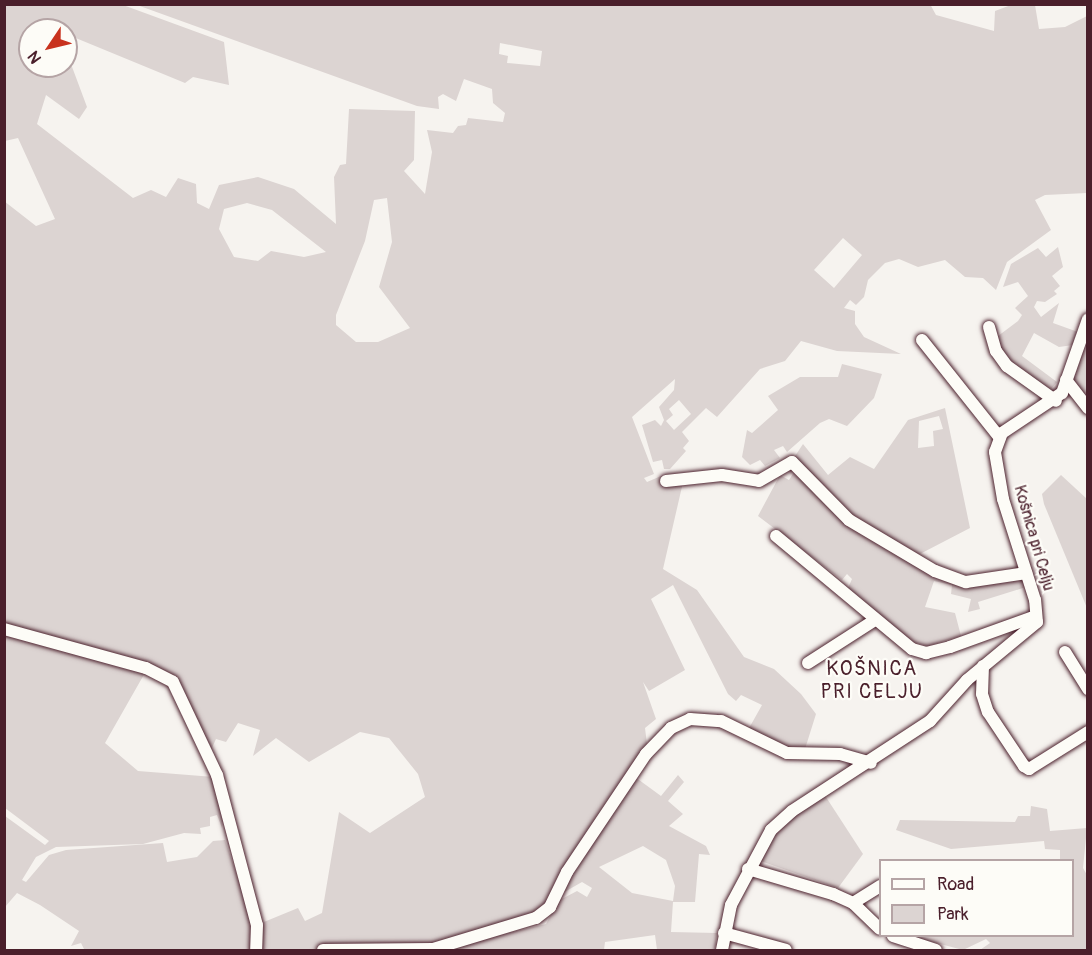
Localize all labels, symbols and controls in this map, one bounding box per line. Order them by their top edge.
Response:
north arrow [18,18,78,78]
text: N [24,47,46,67]
street label: Košnica pri Celju [1010,483,1058,593]
district label: KOŠNICA PRI CELJU [821,656,923,703]
legend [879,859,1074,937]
text: Road [937,873,974,896]
text: Park [937,903,969,926]

